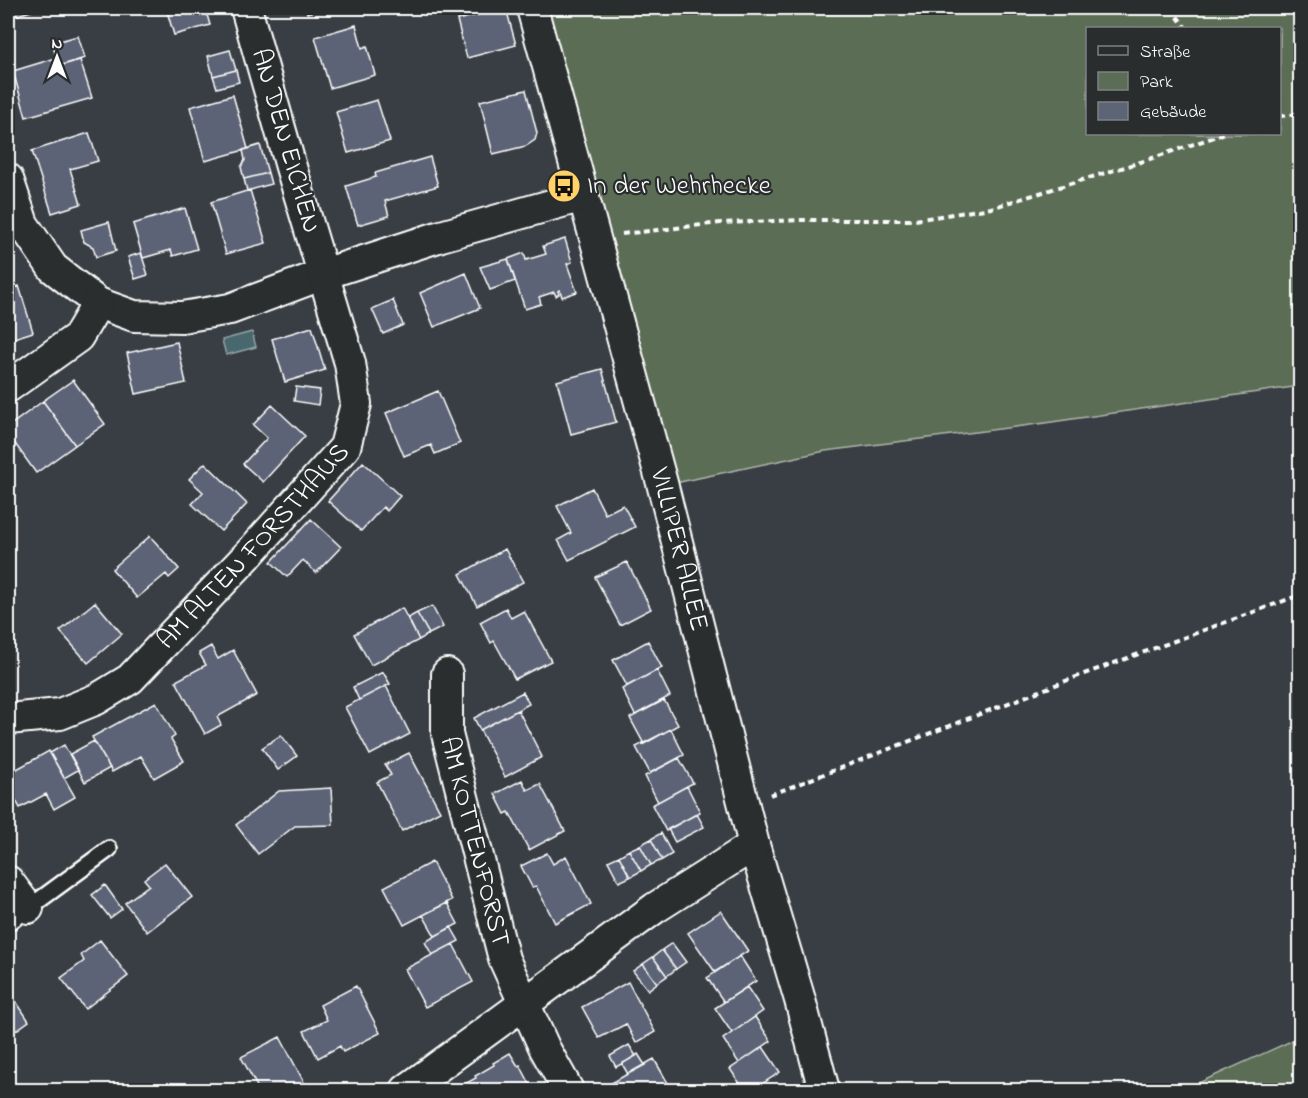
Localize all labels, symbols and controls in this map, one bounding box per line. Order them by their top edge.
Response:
north arrow [27,27,87,87]
legend [1086,27,1281,135]
text: N [52,32,63,56]
text: Straße [1140,40,1191,66]
street label: AN DEN EICHEN [240,44,330,238]
text: Park [1140,70,1173,96]
text: Gebäude [1140,100,1207,126]
place label: In der Wehrhecke [587,167,772,206]
bus stop icon: In der Wehrhecke [546,168,582,204]
street label: AM ALTEN FORSTHAUS [148,434,359,659]
street label: VILLIPER ALLEE [639,463,718,635]
street label: AM KOTTENFORST [429,732,520,951]

